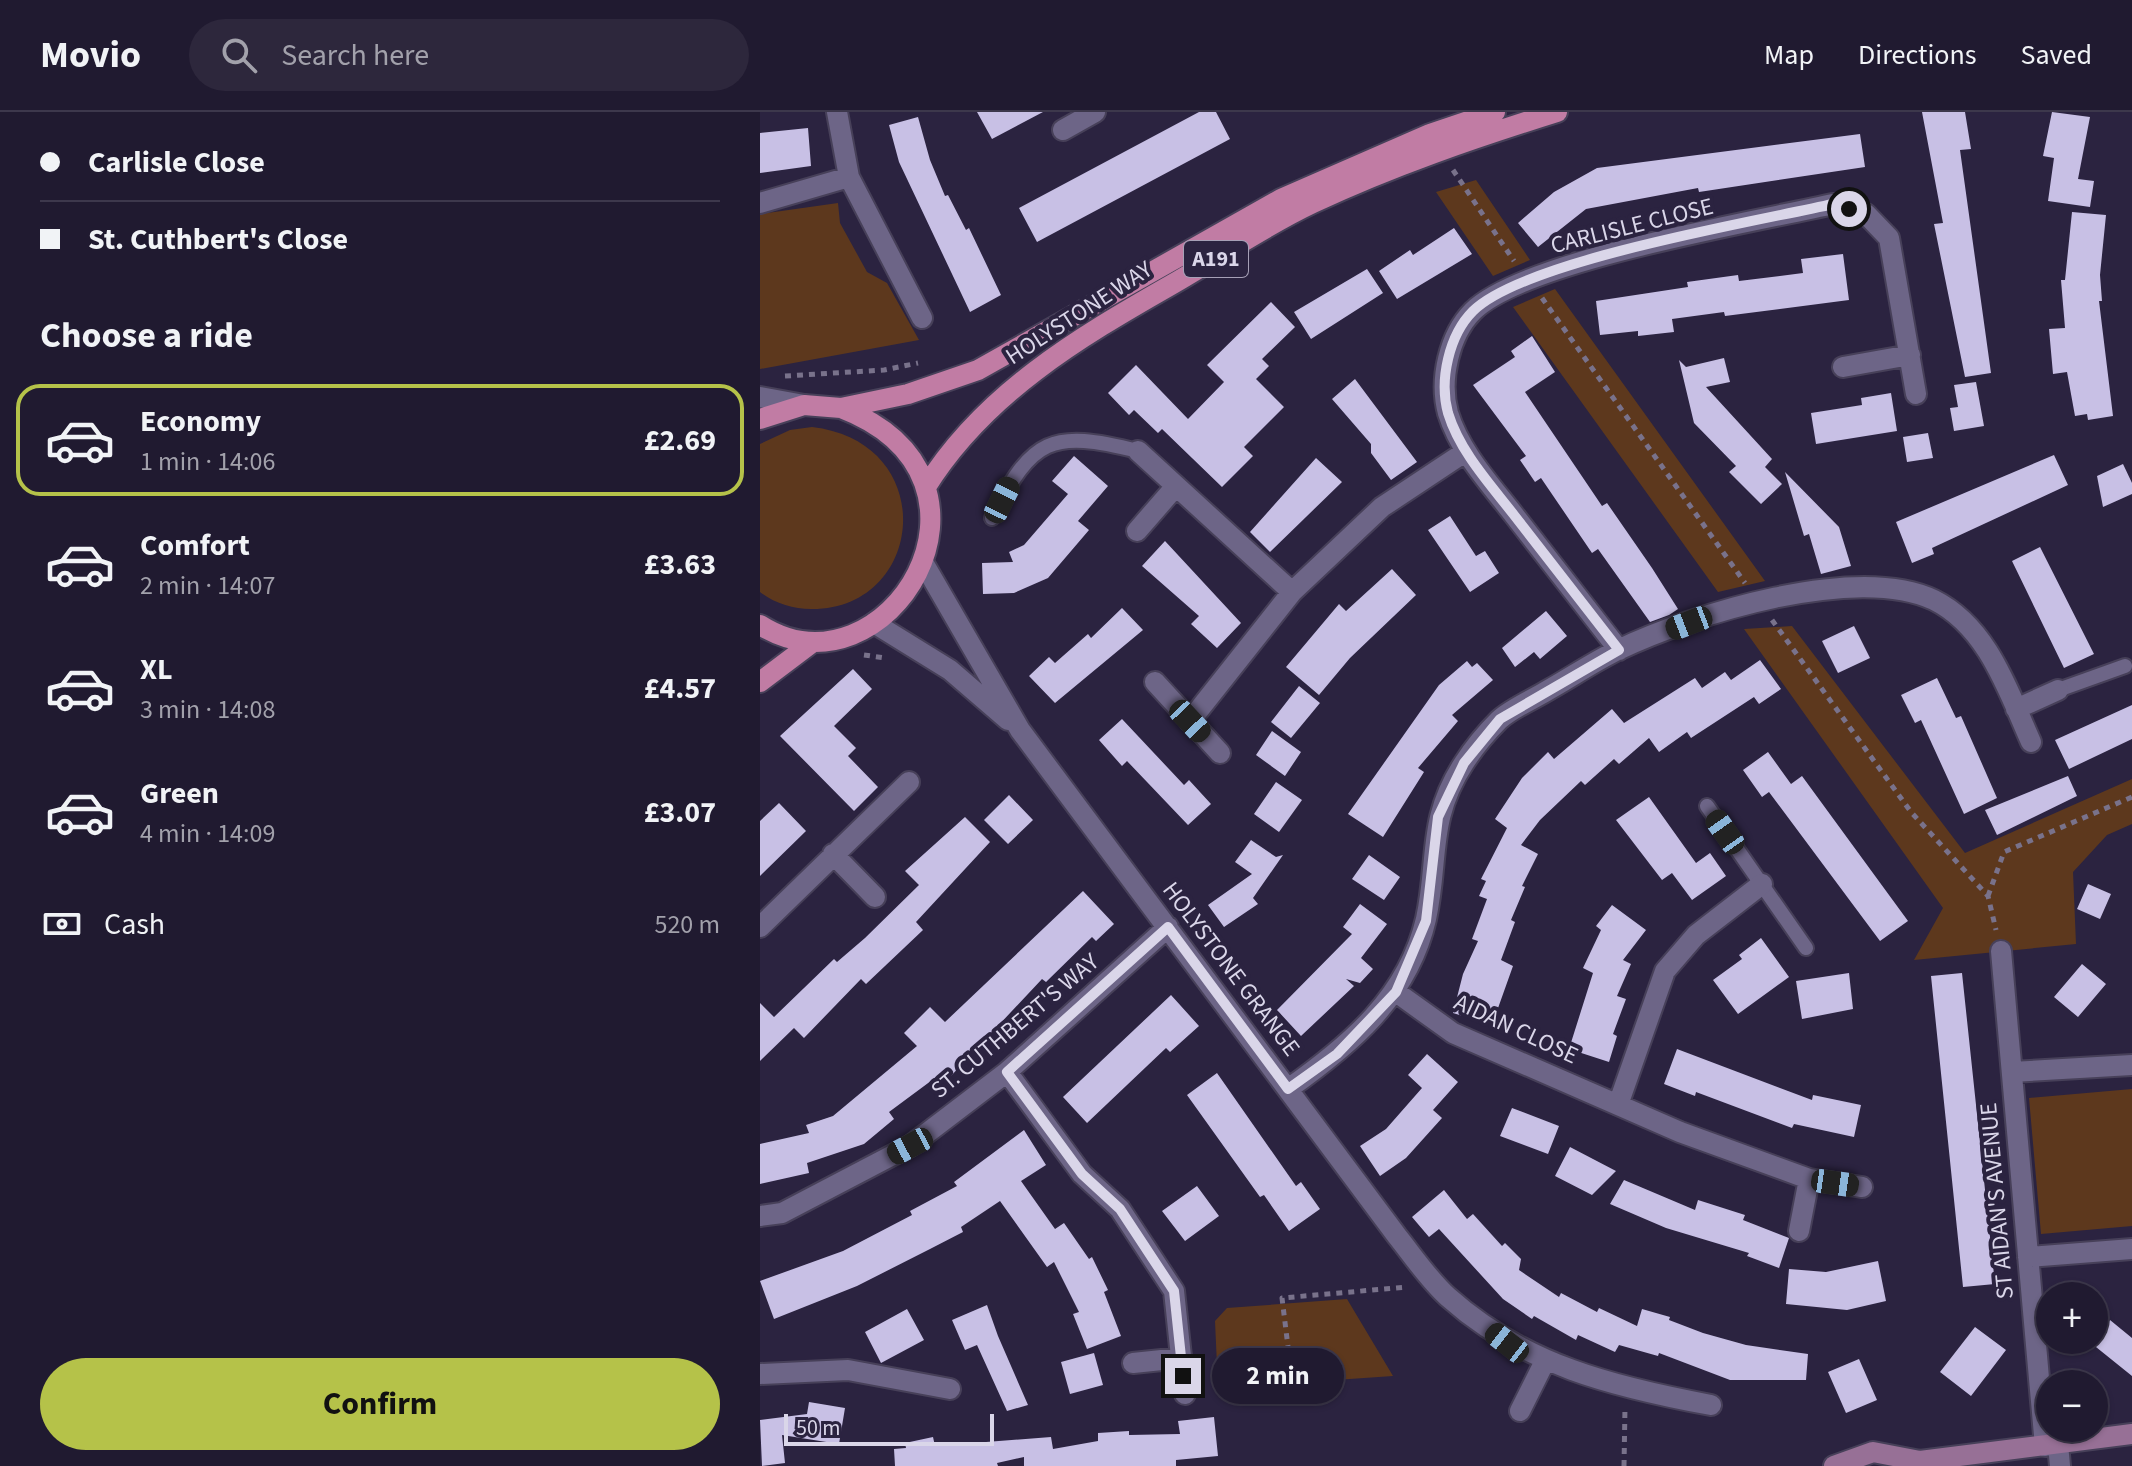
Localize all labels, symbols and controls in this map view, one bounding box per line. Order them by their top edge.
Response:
search box [189,19,749,91]
text: Movio [40,28,141,82]
icon: search [217,33,261,77]
text: Search here [281,34,429,77]
text: Map [1764,35,1814,75]
text: Directions [1858,35,1977,75]
text: Saved [2021,35,2092,75]
text: Carlisle Close [88,141,265,184]
street label: CARLISLE CLOSE [1547,189,1717,263]
route start [1831,191,1867,227]
text: St. Cuthbert's Close [88,218,348,261]
road number: A191 [1184,241,1248,277]
street label: HOLYSTONE WAY [999,252,1160,374]
text: Choose a ride [40,310,253,361]
text: Economy [140,400,261,443]
icon: car [44,404,116,476]
text: £2.69 [644,419,716,462]
text: 1 min · 14:06 [140,443,275,480]
car [981,473,1023,527]
text: Comfort [140,524,250,567]
icon: car [44,528,116,600]
text: £3.63 [644,543,716,586]
text: 2 min · 14:07 [140,567,275,604]
car [1662,603,1716,643]
text: XL [140,648,173,691]
icon: car [44,652,116,724]
text: £4.57 [644,667,716,710]
text: 3 min · 14:08 [140,691,275,728]
car [1165,695,1215,747]
text: Green [140,772,219,815]
icon: car [44,776,116,848]
text: £3.07 [644,791,716,834]
car [1701,805,1749,859]
text: 4 min · 14:09 [140,815,275,852]
street label: HOLYSTONE GRANGE [1154,874,1308,1064]
icon: cash [40,902,84,946]
text: Cash [104,903,165,946]
text: 520 m [654,906,720,943]
street label: ST. CUTHBERT'S WAY [923,945,1107,1107]
street label: AIDAN CLOSE [1448,985,1584,1073]
street label: ST AIDAN'S AVENUE [1971,1101,2023,1301]
car [883,1124,937,1168]
car [1810,1168,1860,1198]
map controls [2036,1282,2108,1442]
button: + [2036,1282,2108,1354]
car [1481,1319,1533,1367]
callout: 2 min [1211,1348,1343,1404]
text: 2 min [1246,1357,1310,1394]
button: Confirm [40,1358,720,1450]
route end [1165,1358,1201,1394]
button: − [2036,1370,2108,1442]
scale bar [784,1410,994,1446]
text: 50 m [796,1412,841,1444]

